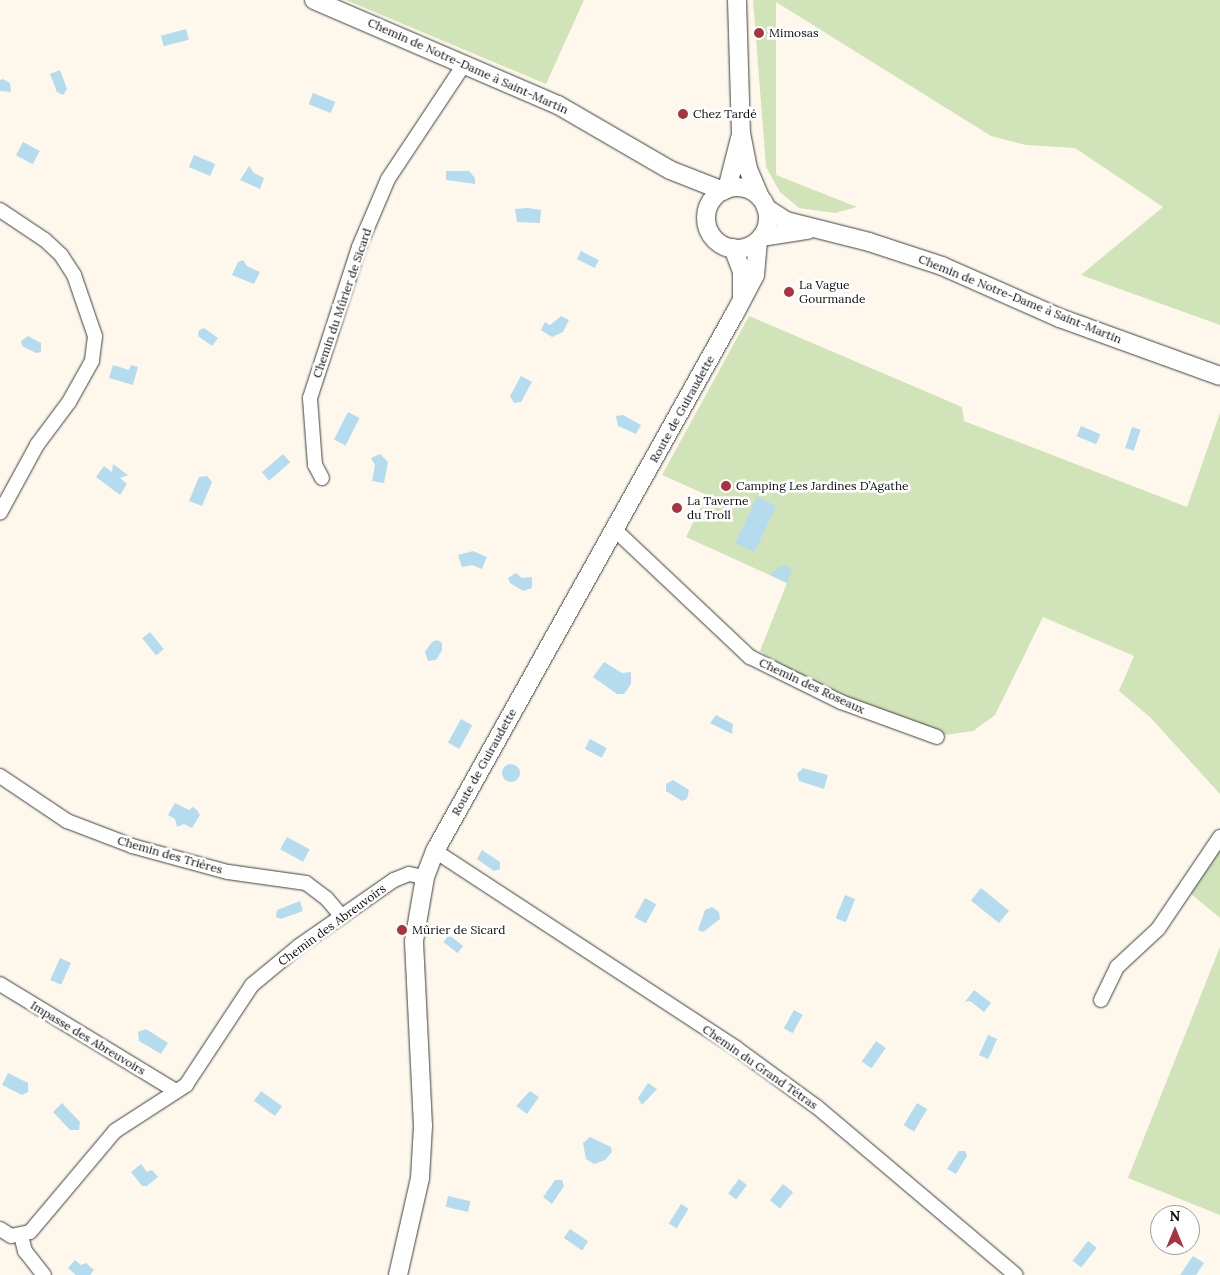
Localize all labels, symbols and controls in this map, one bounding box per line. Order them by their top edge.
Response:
street label: Chemin de Notre-Dame à Saint-Martin [366,15,570,117]
place label: Mimosas [769,26,818,40]
marker: Mimosas [753,27,765,39]
place label: Chez Tardé [693,107,757,121]
marker: Chez Tardé [677,108,689,120]
street label: Chemin du Mûrier de Sicard [310,226,374,380]
street label: Chemin de Notre-Dame à Saint-Martin [916,252,1124,346]
place label: La Vague Gourmande [799,278,865,306]
marker: La Vague Gourmande [783,286,795,298]
street label: Route de Guiraudette [647,353,717,465]
place label: Camping Les Jardines D’Agathe [736,479,909,493]
marker: Camping Les Jardines D’Agathe [720,480,732,492]
place label: La Taverne du Troll [687,494,748,522]
marker: La Taverne du Troll [671,502,683,514]
street label: Chemin des Roseaux [757,655,867,717]
street label: Route de Guiraudette [449,706,519,818]
street label: Chemin des Trières [116,833,224,877]
street label: Chemin des Abreuvoirs [275,881,389,969]
place label: Mûrier de Sicard [412,923,505,937]
marker: Mûrier de Sicard [396,924,408,936]
street label: Impasse des Abreuvoirs [28,998,148,1078]
street label: Chemin du Grand Tétras [700,1022,820,1112]
north arrow [1150,1205,1200,1255]
text: N [1170,1207,1180,1225]

